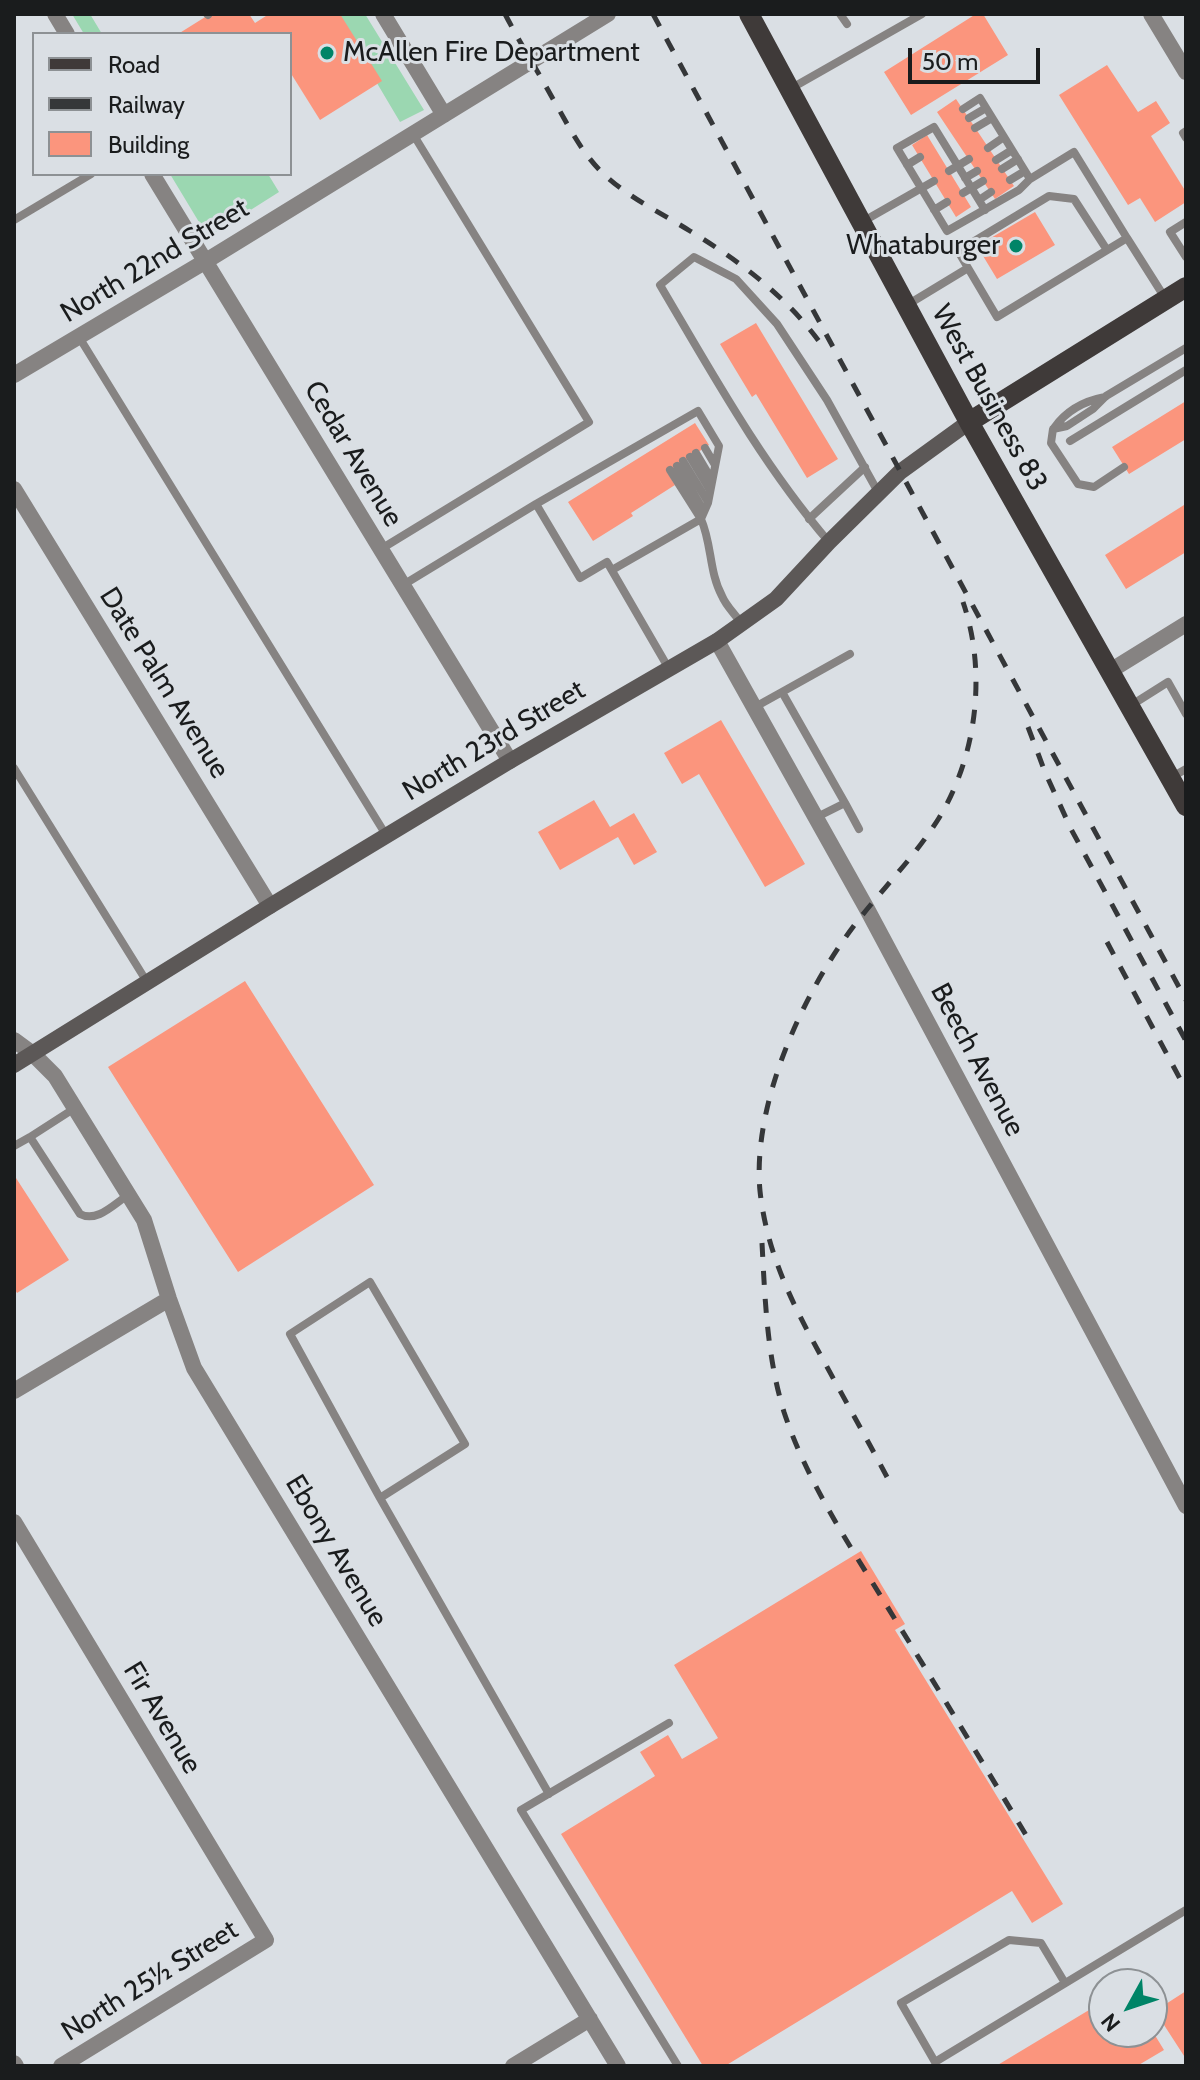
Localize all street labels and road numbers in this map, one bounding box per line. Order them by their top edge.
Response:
street label: North 22nd Street [55,192,255,330]
street label: West Business 83 [924,299,1054,497]
street label: Cedar Avenue [296,375,410,533]
street label: Date Palm Avenue [92,581,236,785]
street label: North 23rd Street [397,673,591,809]
street label: Beech Avenue [923,978,1031,1142]
street label: Ebony Avenue [278,1469,394,1633]
street label: Fir Avenue [116,1656,208,1780]
street label: North 25½ Street [56,1913,244,2049]

